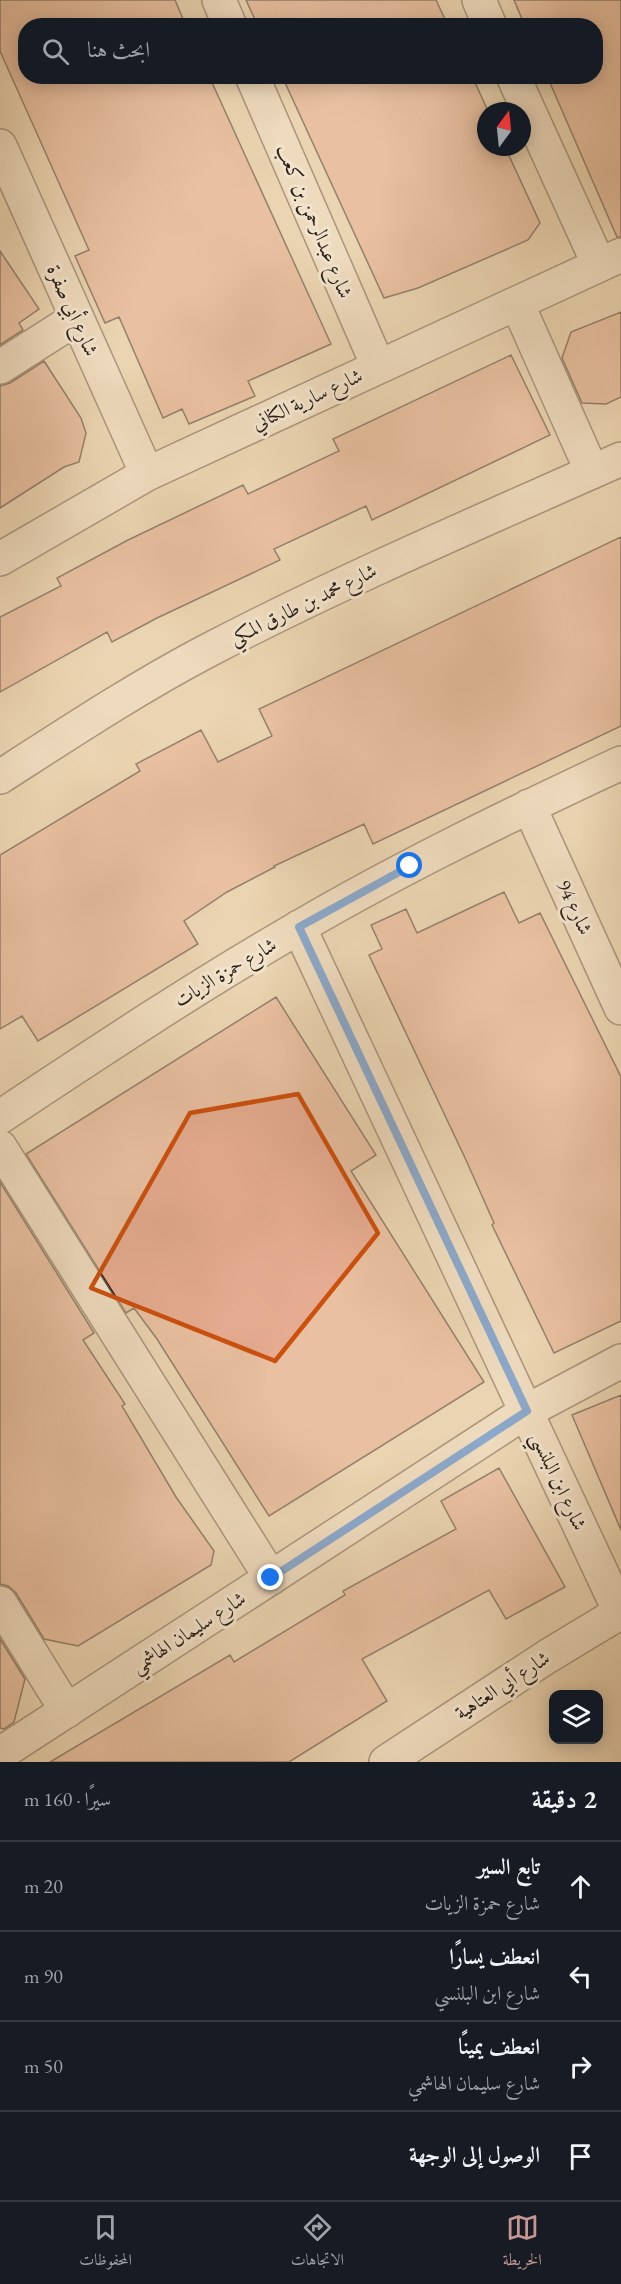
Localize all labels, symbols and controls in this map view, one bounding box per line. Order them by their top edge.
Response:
search box [18,18,603,84]
icon: search [39,35,72,68]
text: ابحث هنا [87,35,150,64]
north arrow [477,102,531,156]
street label: شارع عبدالرحمن بن كعب [266,140,359,304]
street label: شارع أبي صفرة [37,260,106,362]
street label: شارع سارية الكناني [247,362,369,441]
street label: شارع محمد بن طارق المكي [225,557,384,656]
route start [396,852,422,878]
street label: شارع 94 [546,875,599,941]
street label: شارع حمزة الزيات [169,931,284,1017]
street label: شارع ابن البلنسي [519,1428,593,1537]
route end [257,1564,283,1590]
street label: شارع سليمان الهاشمي [126,1585,254,1684]
street label: شارع أبي العتاهية [449,1644,557,1730]
map controls [549,1690,603,1744]
button: layers [549,1690,603,1744]
text: 2 دقيقة [532,1782,597,1816]
text: سيرًا · 160 m [24,1786,111,1812]
text: تابع السير [477,1852,540,1881]
icon: ahead [564,1870,597,1903]
text: 20 m [24,1873,63,1899]
text: شارع حمزة الزيات [425,1890,540,1916]
text: انعطف يسارًا [449,1942,540,1971]
icon: left [564,1960,597,1993]
text: 90 m [24,1963,63,1989]
text: شارع ابن البلنسي [434,1980,540,2006]
text: انعطف يمينًا [458,2032,540,2061]
icon: right [564,2050,597,2083]
text: 50 m [24,2053,63,2079]
text: شارع سليمان الهاشمي [408,2070,540,2096]
text: الوصول إلى الوجهة [409,2140,540,2169]
icon: arrive [564,2140,597,2173]
tab: المحفوظات [79,2211,132,2275]
tab: الاتجاهات [291,2211,344,2275]
tab: الخريطة [503,2211,542,2275]

